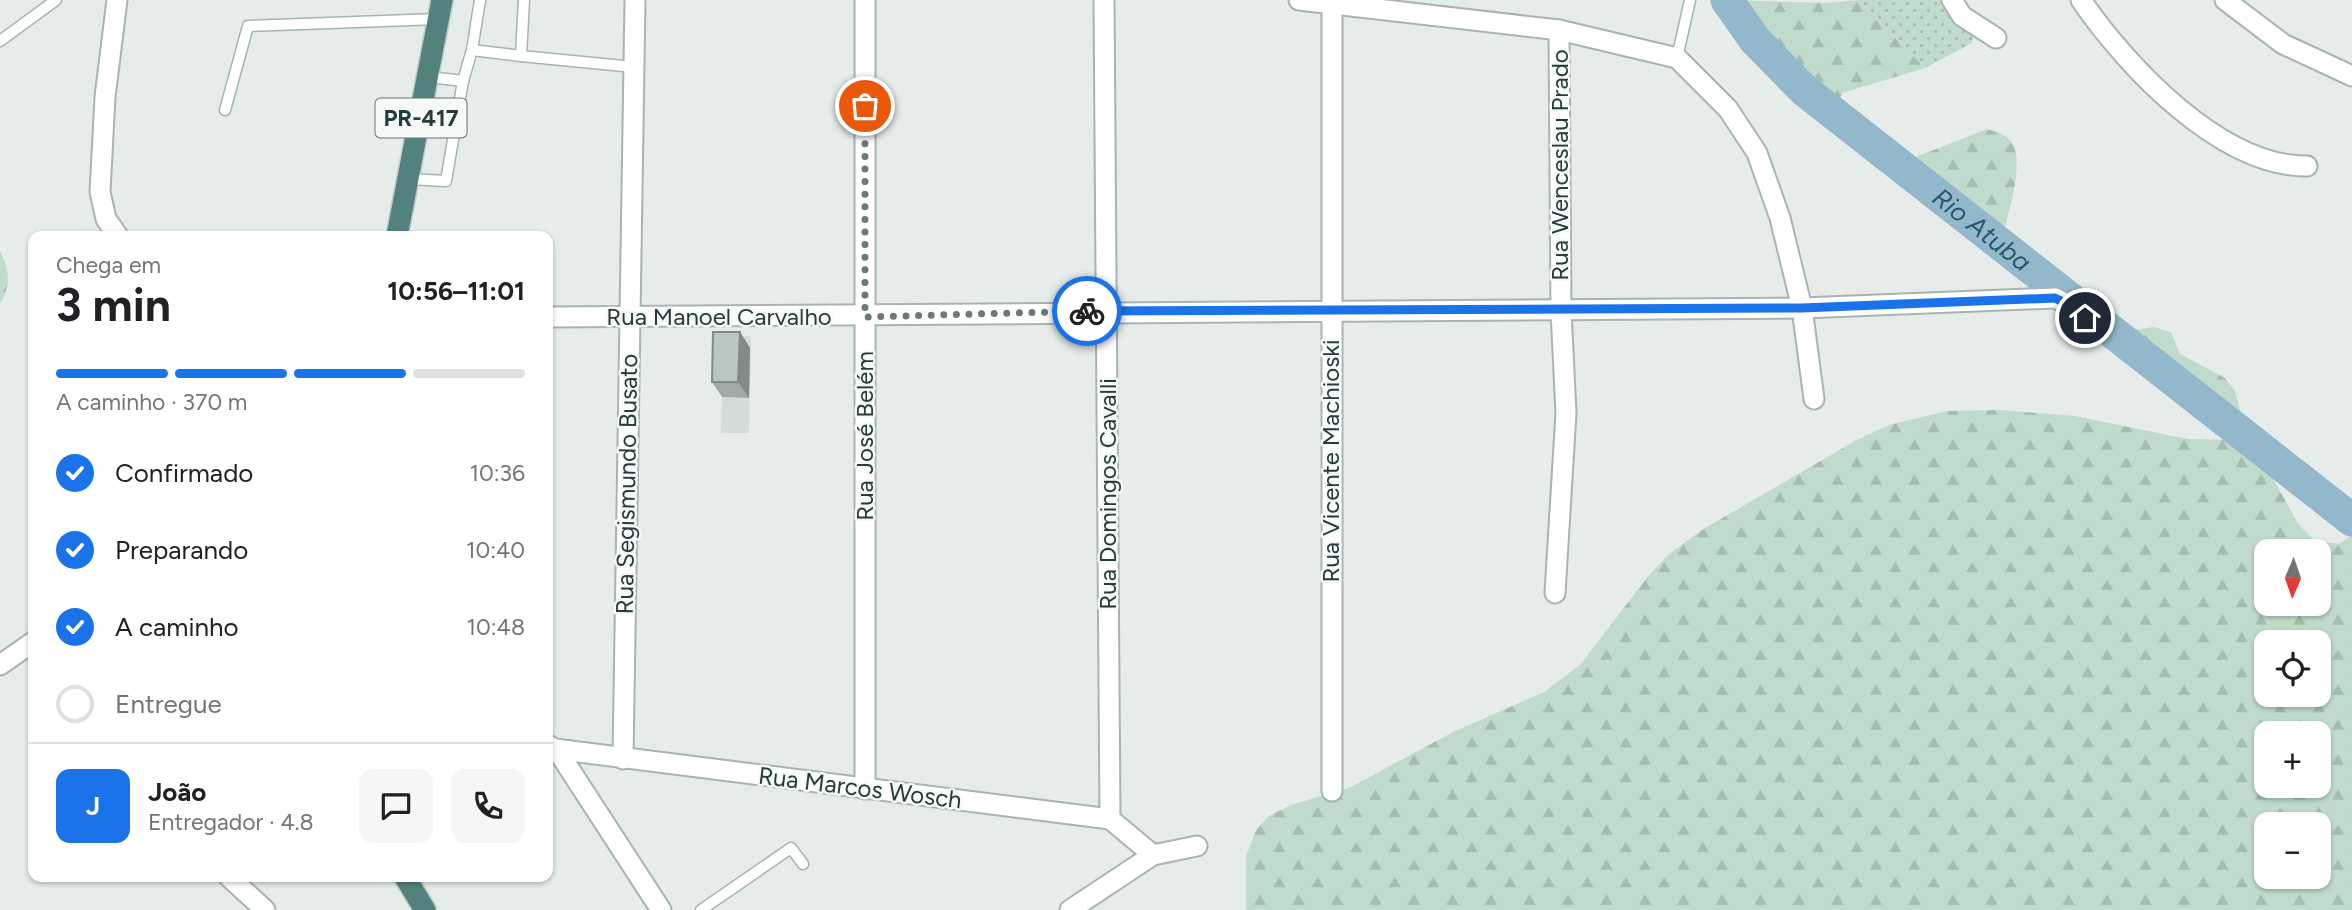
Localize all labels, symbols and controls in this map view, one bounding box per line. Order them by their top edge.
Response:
street label: Rua Wenceslau Prado [1545,49,1574,281]
pin [835,76,895,136]
icon: bag [846,87,884,125]
road number: PR-417 [376,99,466,138]
water label: Rio Atuba [1926,181,2038,278]
text: Chega em [56,251,161,279]
text: 10:56–11:01 [387,275,525,307]
courier [1052,276,1122,346]
text: 3 min [56,277,171,333]
pin [2055,288,2115,348]
icon: bike [1068,292,1106,330]
icon: home [2066,299,2104,337]
street label: Rua Manoel Carvalho [606,302,832,331]
street label: Rua Vicente Machioski [1316,339,1345,583]
street label: Rua José Belém [850,351,879,521]
street label: Rua Segismundo Busato [610,353,643,615]
street label: Rua Domingos Cavalli [1093,378,1122,610]
text: A caminho · 370 m [56,388,247,416]
icon: check [56,454,94,492]
text: Confirmado [115,457,253,489]
text: 10:36 [469,459,525,487]
icon: check [56,531,94,569]
text: Preparando [115,534,248,566]
text: 10:40 [466,536,525,564]
north arrow [2254,539,2331,616]
map controls [2254,539,2331,889]
icon: check [56,608,94,646]
text: A caminho [115,611,239,643]
text: 10:48 [467,613,525,641]
button: locate [2254,630,2331,707]
text: Entregue [115,688,222,720]
button: + [2254,721,2331,798]
street label: Rua Marcos Wosch [757,761,963,814]
button: chat [359,769,433,843]
button: phone [451,769,525,843]
text: João [148,776,206,808]
text: J [86,790,100,822]
text: Entregador · 4.8 [148,808,314,836]
button: − [2254,812,2331,889]

